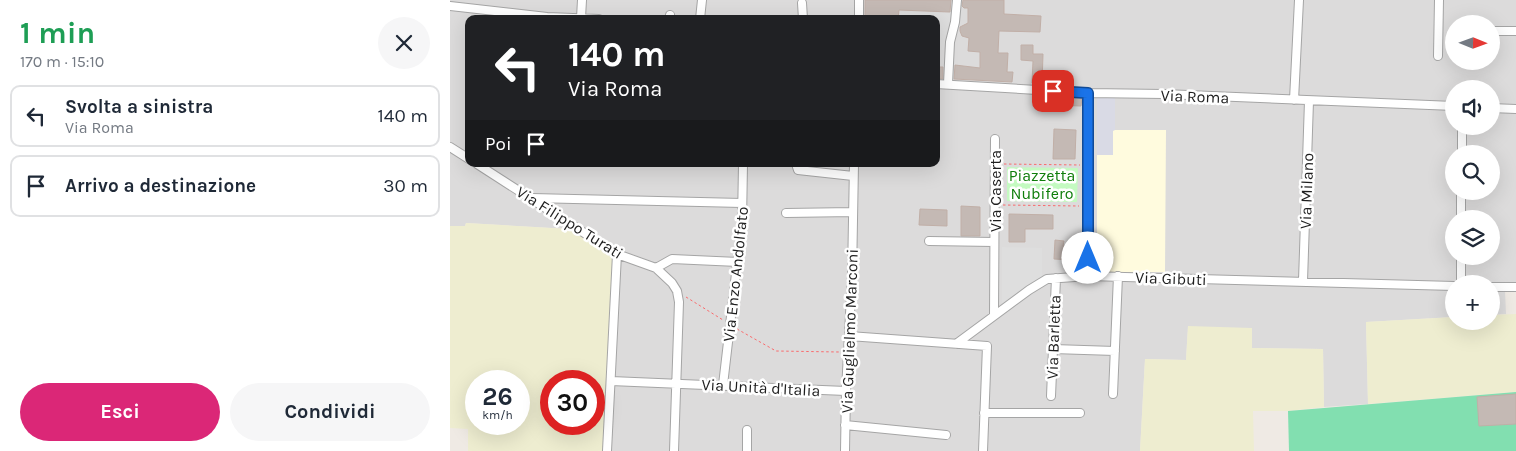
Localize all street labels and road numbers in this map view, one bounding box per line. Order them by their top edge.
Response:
street label: Via Roma [1160,86,1230,107]
street label: Via Caserta [986,150,1005,232]
street label: Via Milano [1296,153,1317,230]
street label: Via Filippo Turati [513,182,627,263]
street label: Via Enzo Andolfato [719,206,752,343]
street label: Via Guglielmo Marconi [837,249,862,414]
street label: Via Gibuti [1135,268,1207,289]
street label: Via Barletta [1043,294,1064,380]
street label: Via Unità d'Italia [701,375,821,400]

